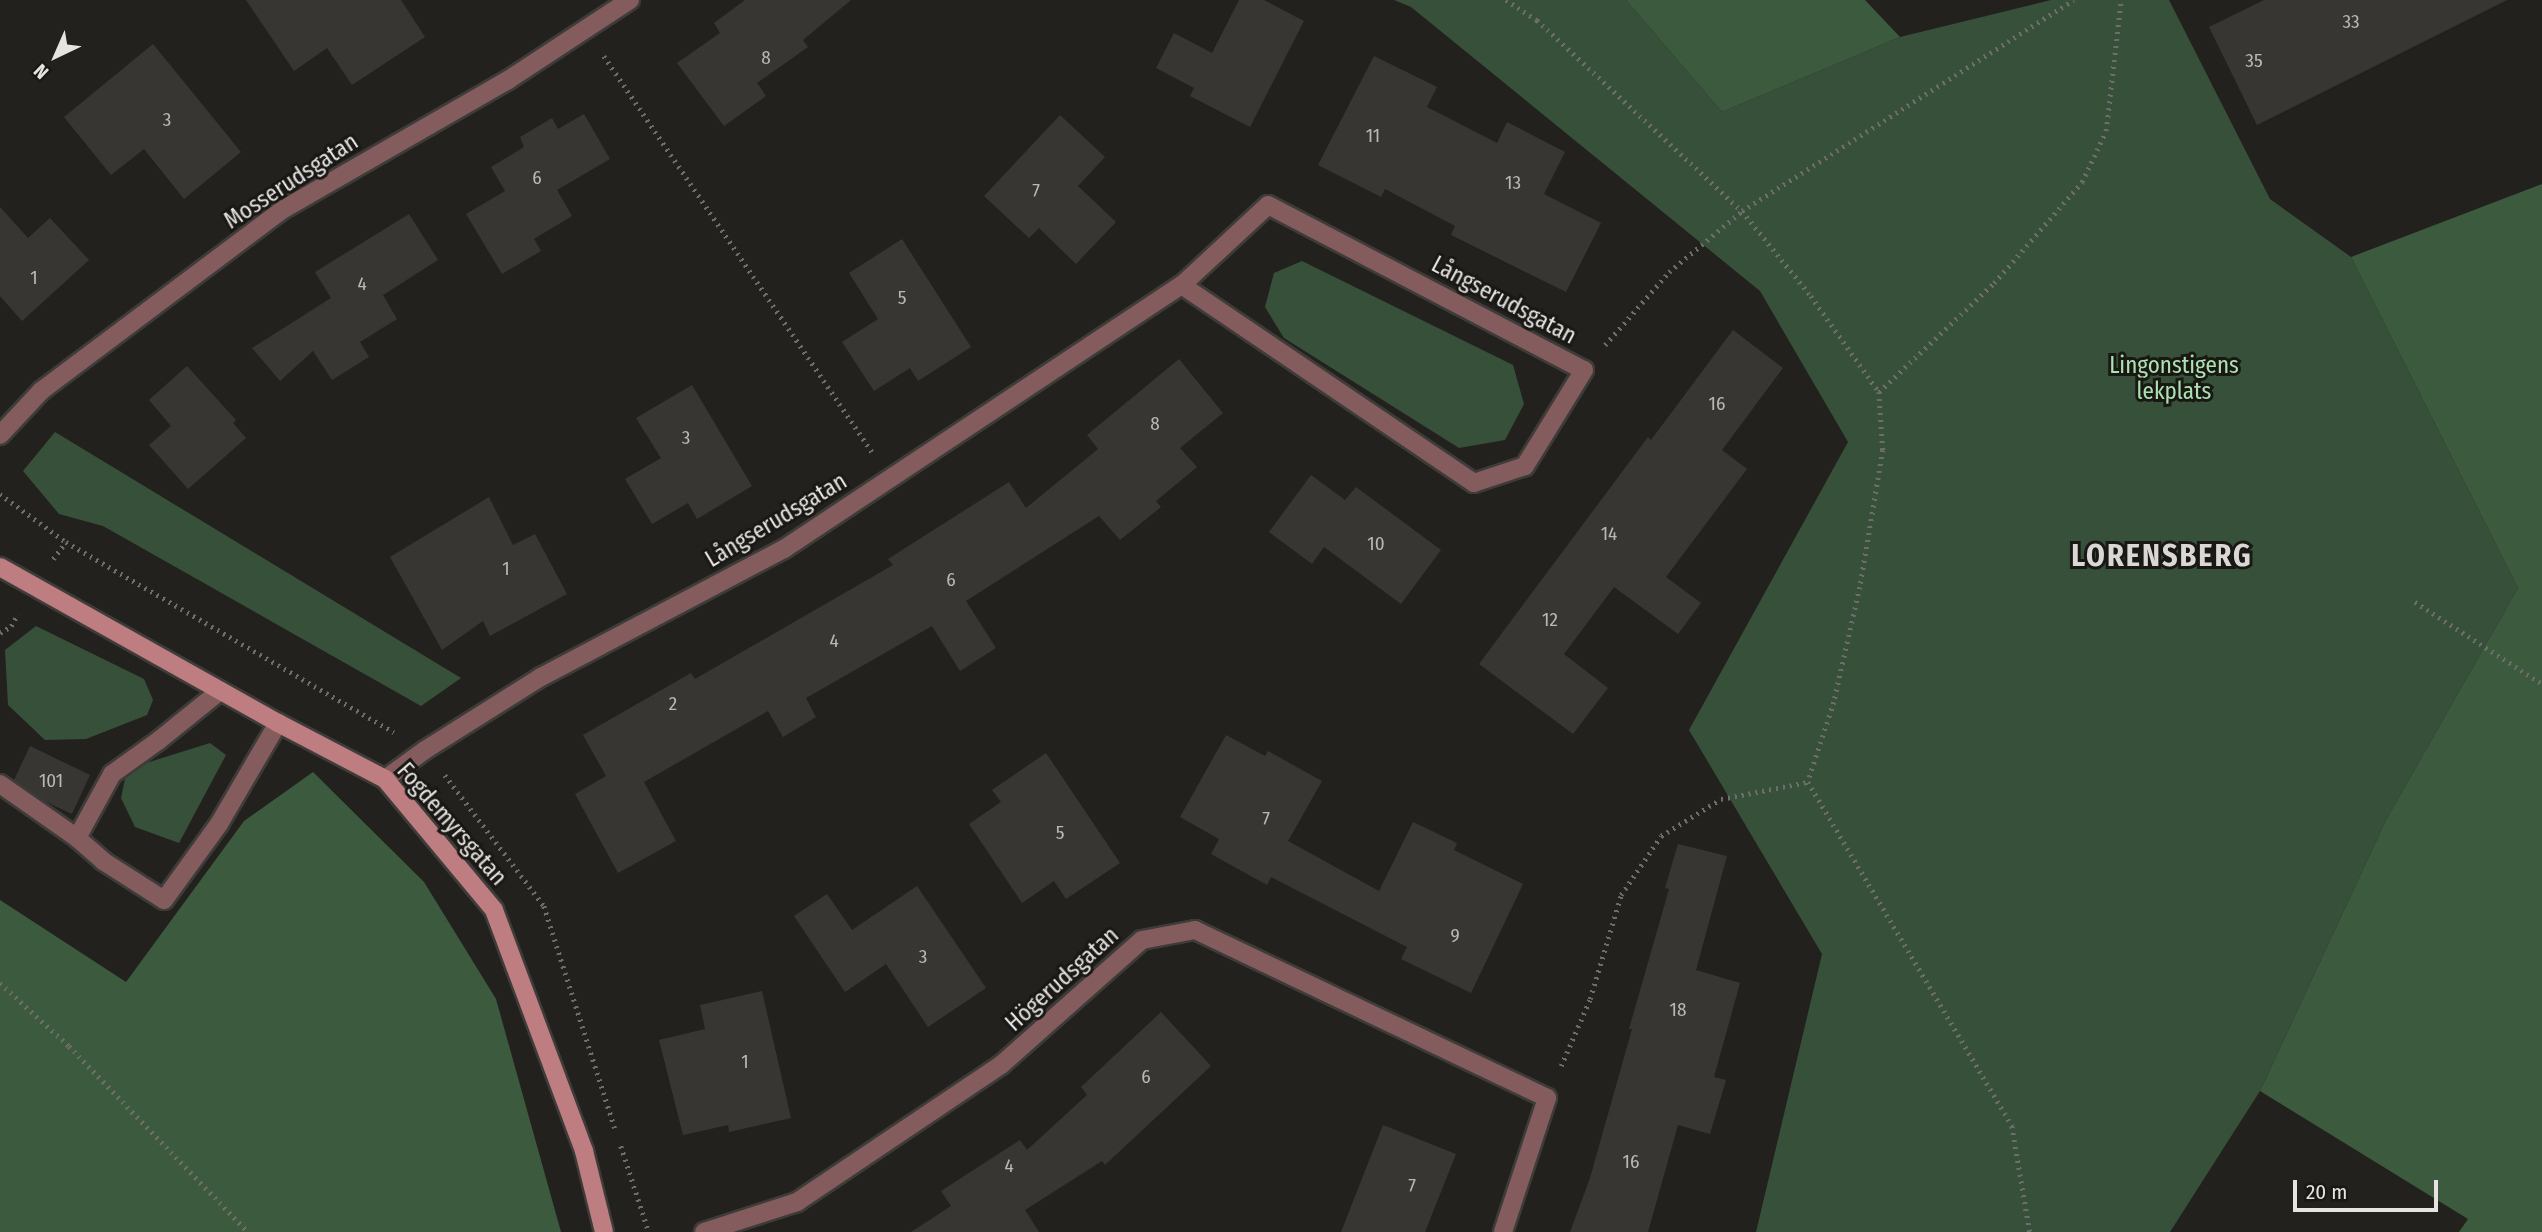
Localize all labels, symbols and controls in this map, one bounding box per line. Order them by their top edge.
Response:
house number: 33 [2342,11,2360,33]
north arrow [21,21,91,91]
house number: 8 [761,47,771,69]
house number: 35 [2245,50,2263,72]
text: N [29,59,53,84]
house number: 3 [163,109,171,131]
house number: 11 [1366,125,1380,147]
street label: Mosserudsgatan [219,128,363,234]
house number: 6 [532,167,542,189]
house number: 13 [1505,172,1521,194]
house number: 7 [1032,180,1040,202]
street label: Långserudsgatan [1427,250,1581,350]
house number: 1 [30,267,38,289]
house number: 4 [357,273,367,295]
house number: 5 [898,287,906,309]
park label: Lingonstigens lekplats [2109,351,2239,405]
house number: 16 [1709,393,1725,415]
house number: 8 [1150,413,1160,435]
house number: 3 [682,427,690,449]
street label: Långserudsgatan [700,467,852,573]
house number: 14 [1601,523,1617,545]
house number: 10 [1367,533,1385,555]
district label: LORENSBERG [2073,538,2251,574]
house number: 1 [502,558,510,580]
house number: 6 [946,569,956,591]
house number: 12 [1542,609,1558,631]
house number: 4 [829,630,839,652]
house number: 2 [669,693,677,715]
street label: Fogdemyrsgatan [391,757,513,891]
house number: 101 [39,770,63,792]
house number: 7 [1262,808,1270,830]
house number: 5 [1056,822,1064,844]
street label: Högerudsgatan [1000,921,1124,1037]
house number: 9 [1450,925,1460,947]
house number: 3 [919,946,927,968]
house number: 18 [1670,999,1686,1021]
house number: 1 [741,1051,749,1073]
house number: 6 [1141,1066,1151,1088]
house number: 16 [1623,1151,1639,1173]
house number: 4 [1004,1155,1014,1177]
scale bar [2297,1166,2442,1210]
house number: 7 [1408,1175,1416,1197]
text: 20 m [2306,1179,2347,1205]

